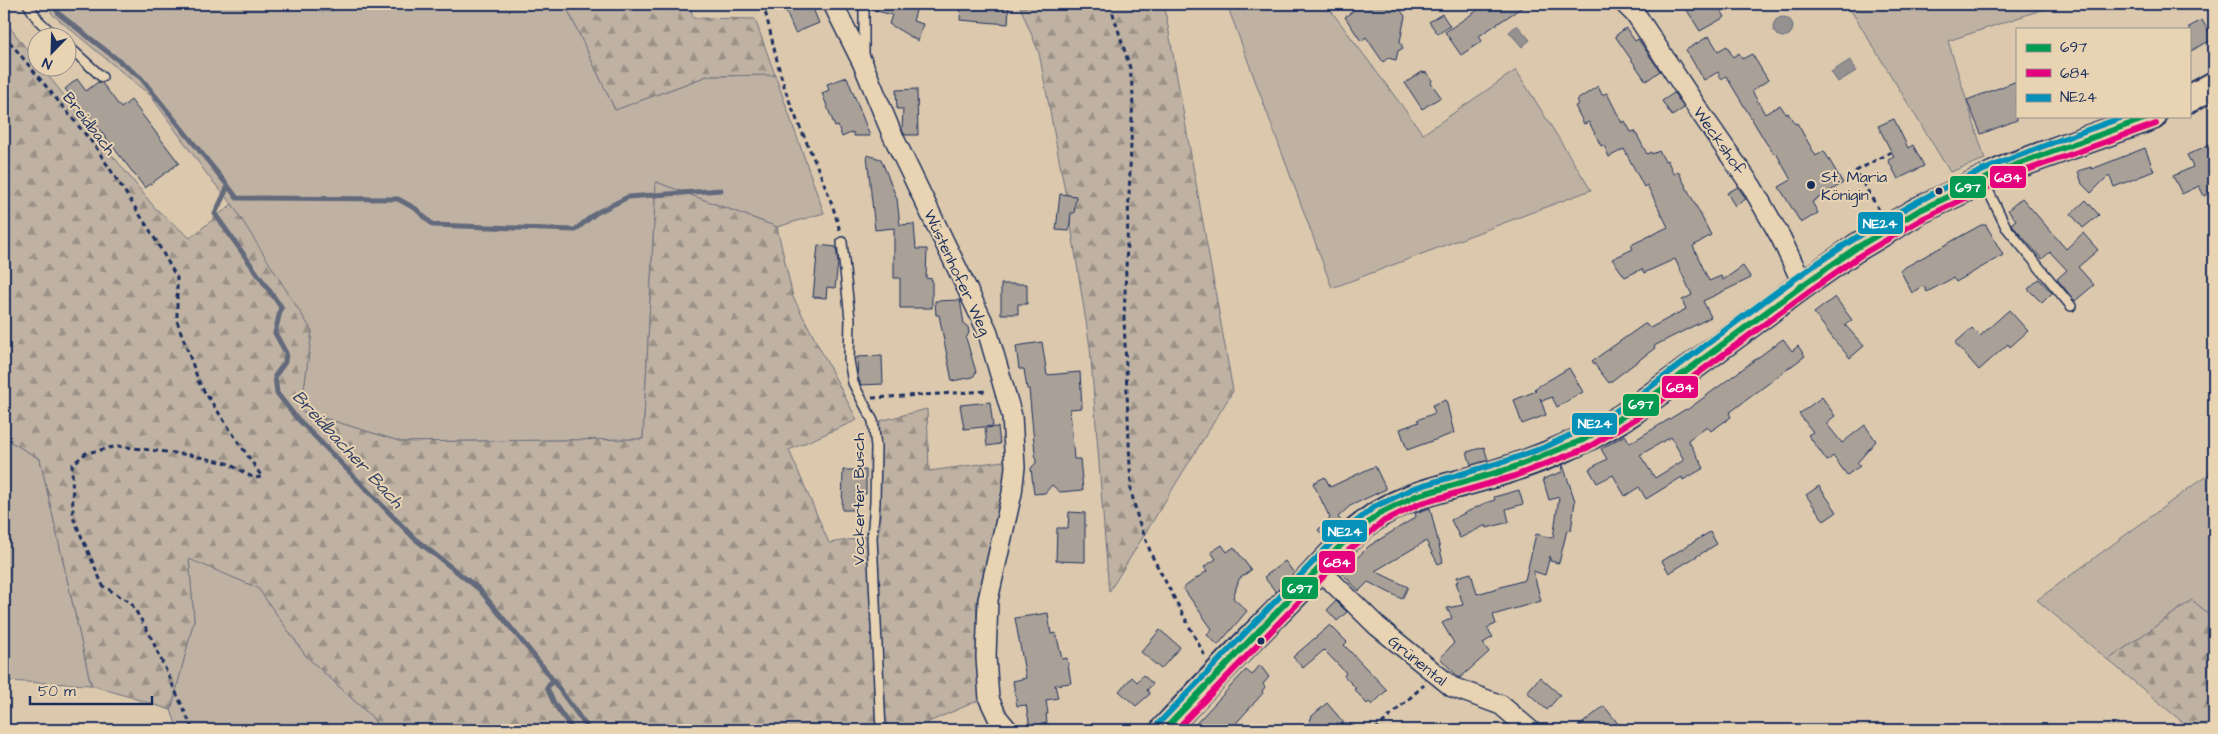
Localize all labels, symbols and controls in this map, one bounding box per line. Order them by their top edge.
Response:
north arrow [28,28,78,78]
legend [2016,28,2190,118]
text: 697 [2060,37,2087,58]
text: N [39,52,55,74]
text: 684 [2060,63,2089,84]
street label: Breidbach [58,87,121,160]
text: NE24 [2060,87,2097,108]
street label: Weckshof [1688,102,1751,179]
line badge: 684 [1989,165,2027,189]
place label: St. Maria Königin [1821,166,1887,207]
text: 684 [1994,168,2022,188]
line badge: 697 [1949,175,1987,199]
text: 697 [1955,178,1981,198]
marker: St. Maria Königin [1805,179,1817,191]
unlabelled marker [1934,186,1944,196]
street label: Wüstenhofer Weg [917,206,996,339]
line badge: NE24 [1857,211,1904,235]
text: NE24 [1863,214,1898,234]
line badge: 684 [1661,375,1699,399]
text: 684 [1666,378,1694,398]
water label: Breidbacher Bach [286,385,410,515]
line badge: 697 [1622,393,1660,417]
text: 697 [1628,395,1654,415]
line badge: NE24 [1571,412,1618,436]
text: NE24 [1578,414,1613,434]
street label: Vockerter Busch [848,433,870,565]
line badge: NE24 [1321,519,1368,543]
text: NE24 [1328,522,1363,542]
line badge: 684 [1318,550,1356,574]
text: 684 [1323,553,1351,573]
line badge: 697 [1281,576,1319,600]
text: 697 [1287,579,1313,599]
street label: Grünental [1383,630,1451,691]
unlabelled marker [1256,636,1266,646]
scale bar [30,674,152,706]
text: 50 m [38,681,76,702]

